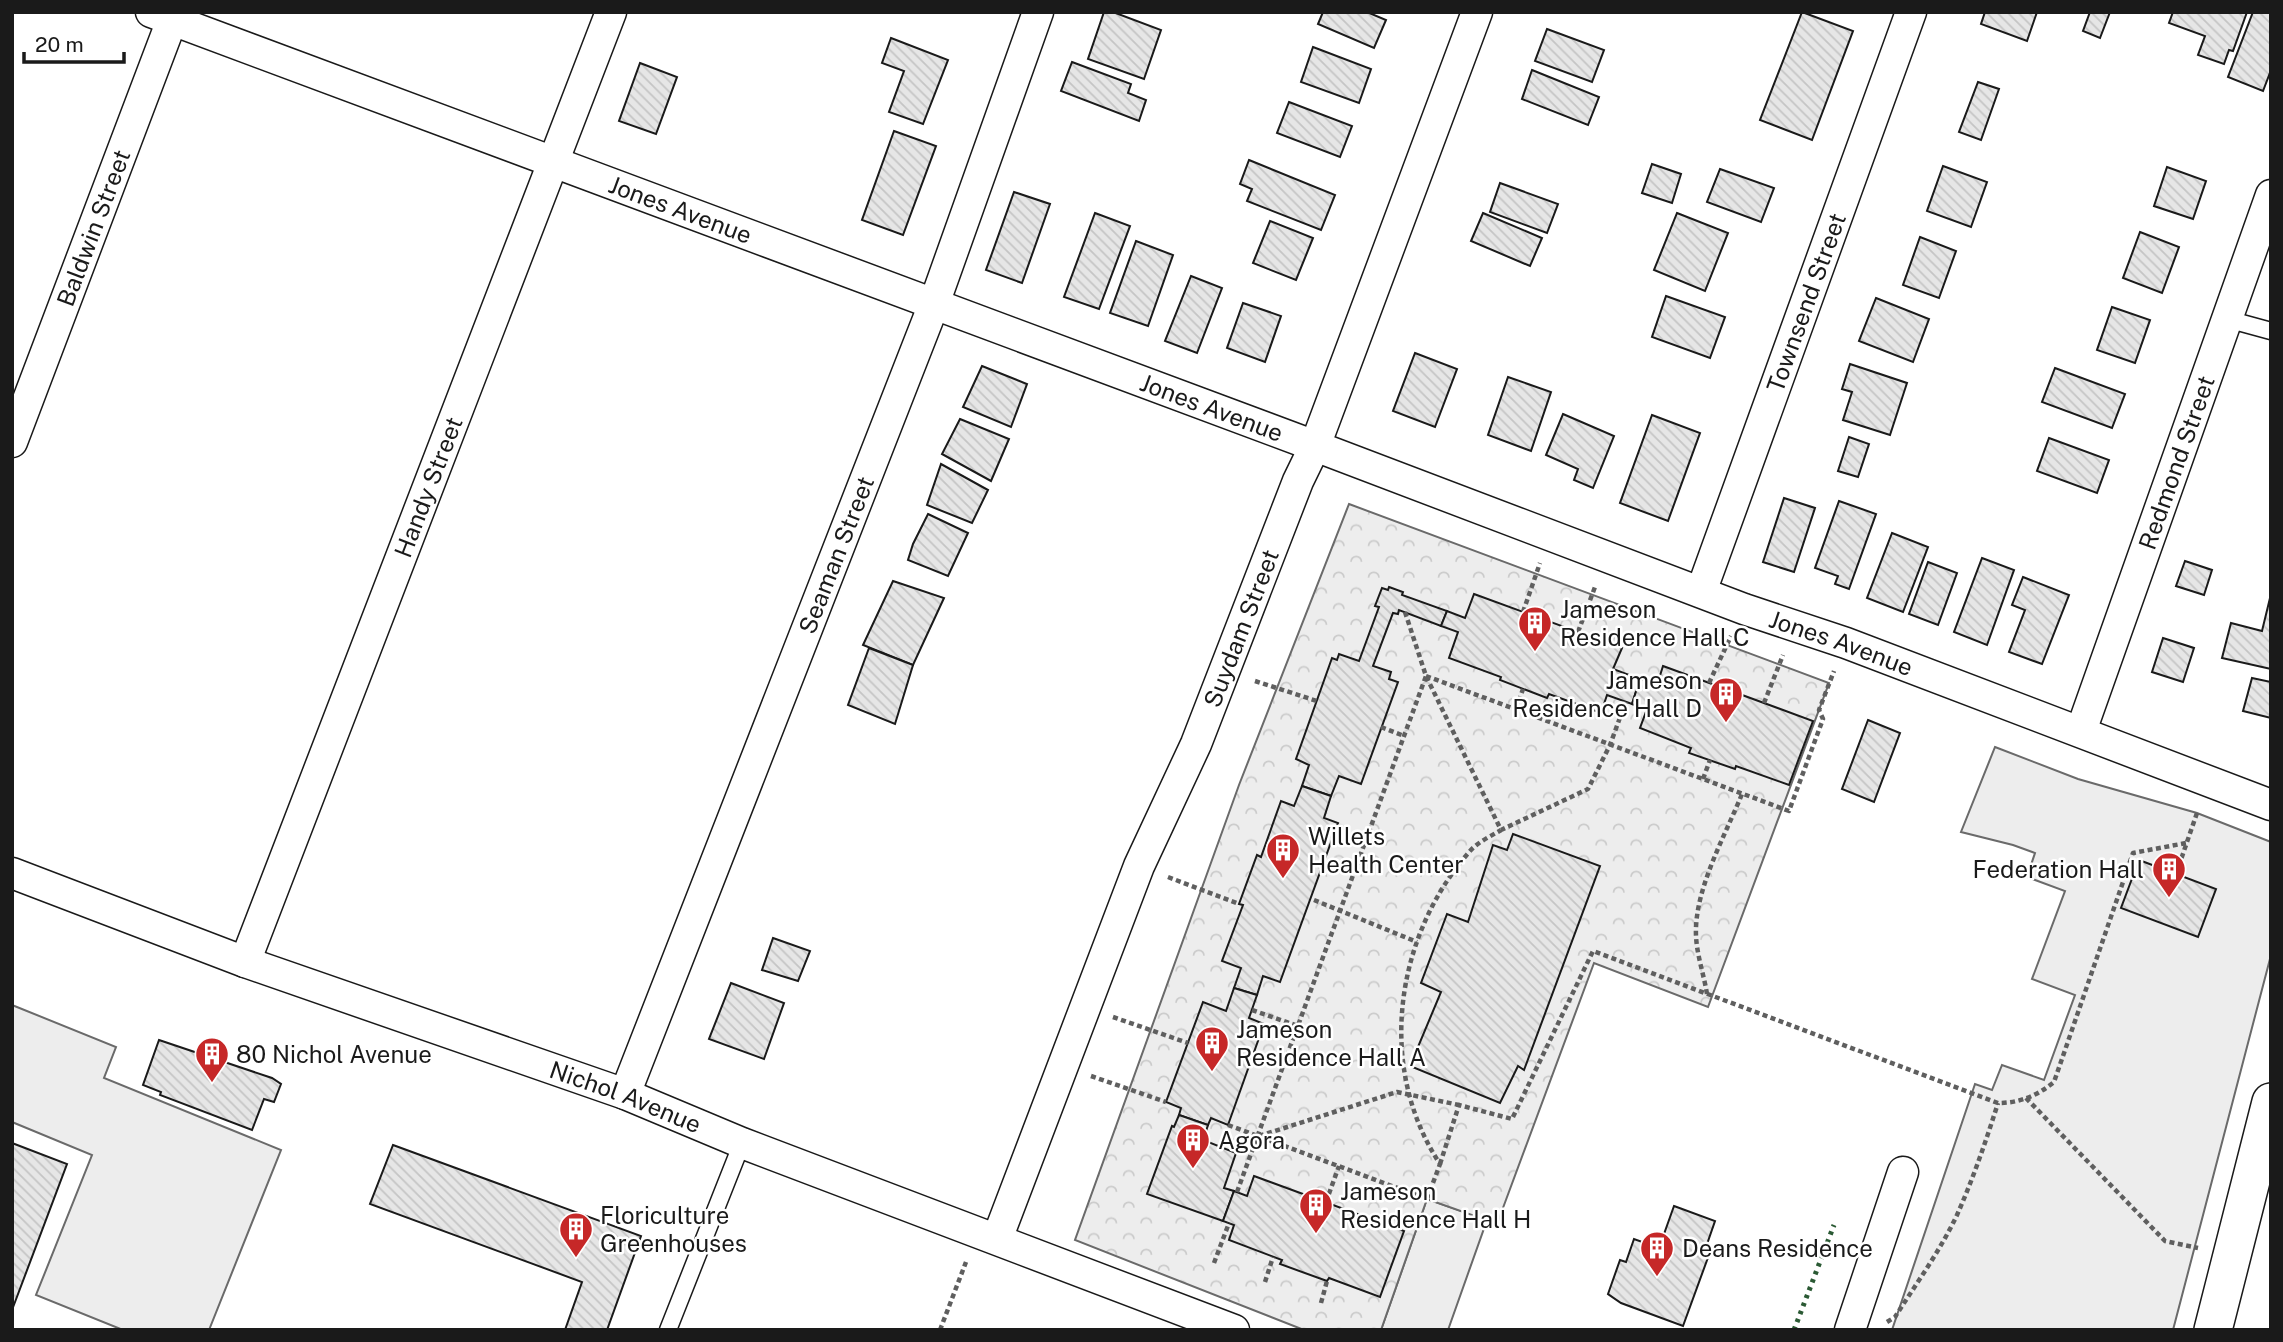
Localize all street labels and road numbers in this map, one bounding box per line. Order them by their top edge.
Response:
street label: Baldwin Street [51,146,136,310]
street label: Jones Avenue [605,170,756,249]
street label: Townsend Street [1761,209,1851,396]
street label: Jones Avenue [1136,368,1287,447]
street label: Redmond Street [2133,372,2220,553]
street label: Handy Street [388,413,468,561]
street label: Seaman Street [793,472,879,637]
street label: Suydam Street [1198,545,1284,711]
street label: Jones Avenue [1766,604,1917,681]
street label: Nichol Avenue [546,1055,705,1138]

